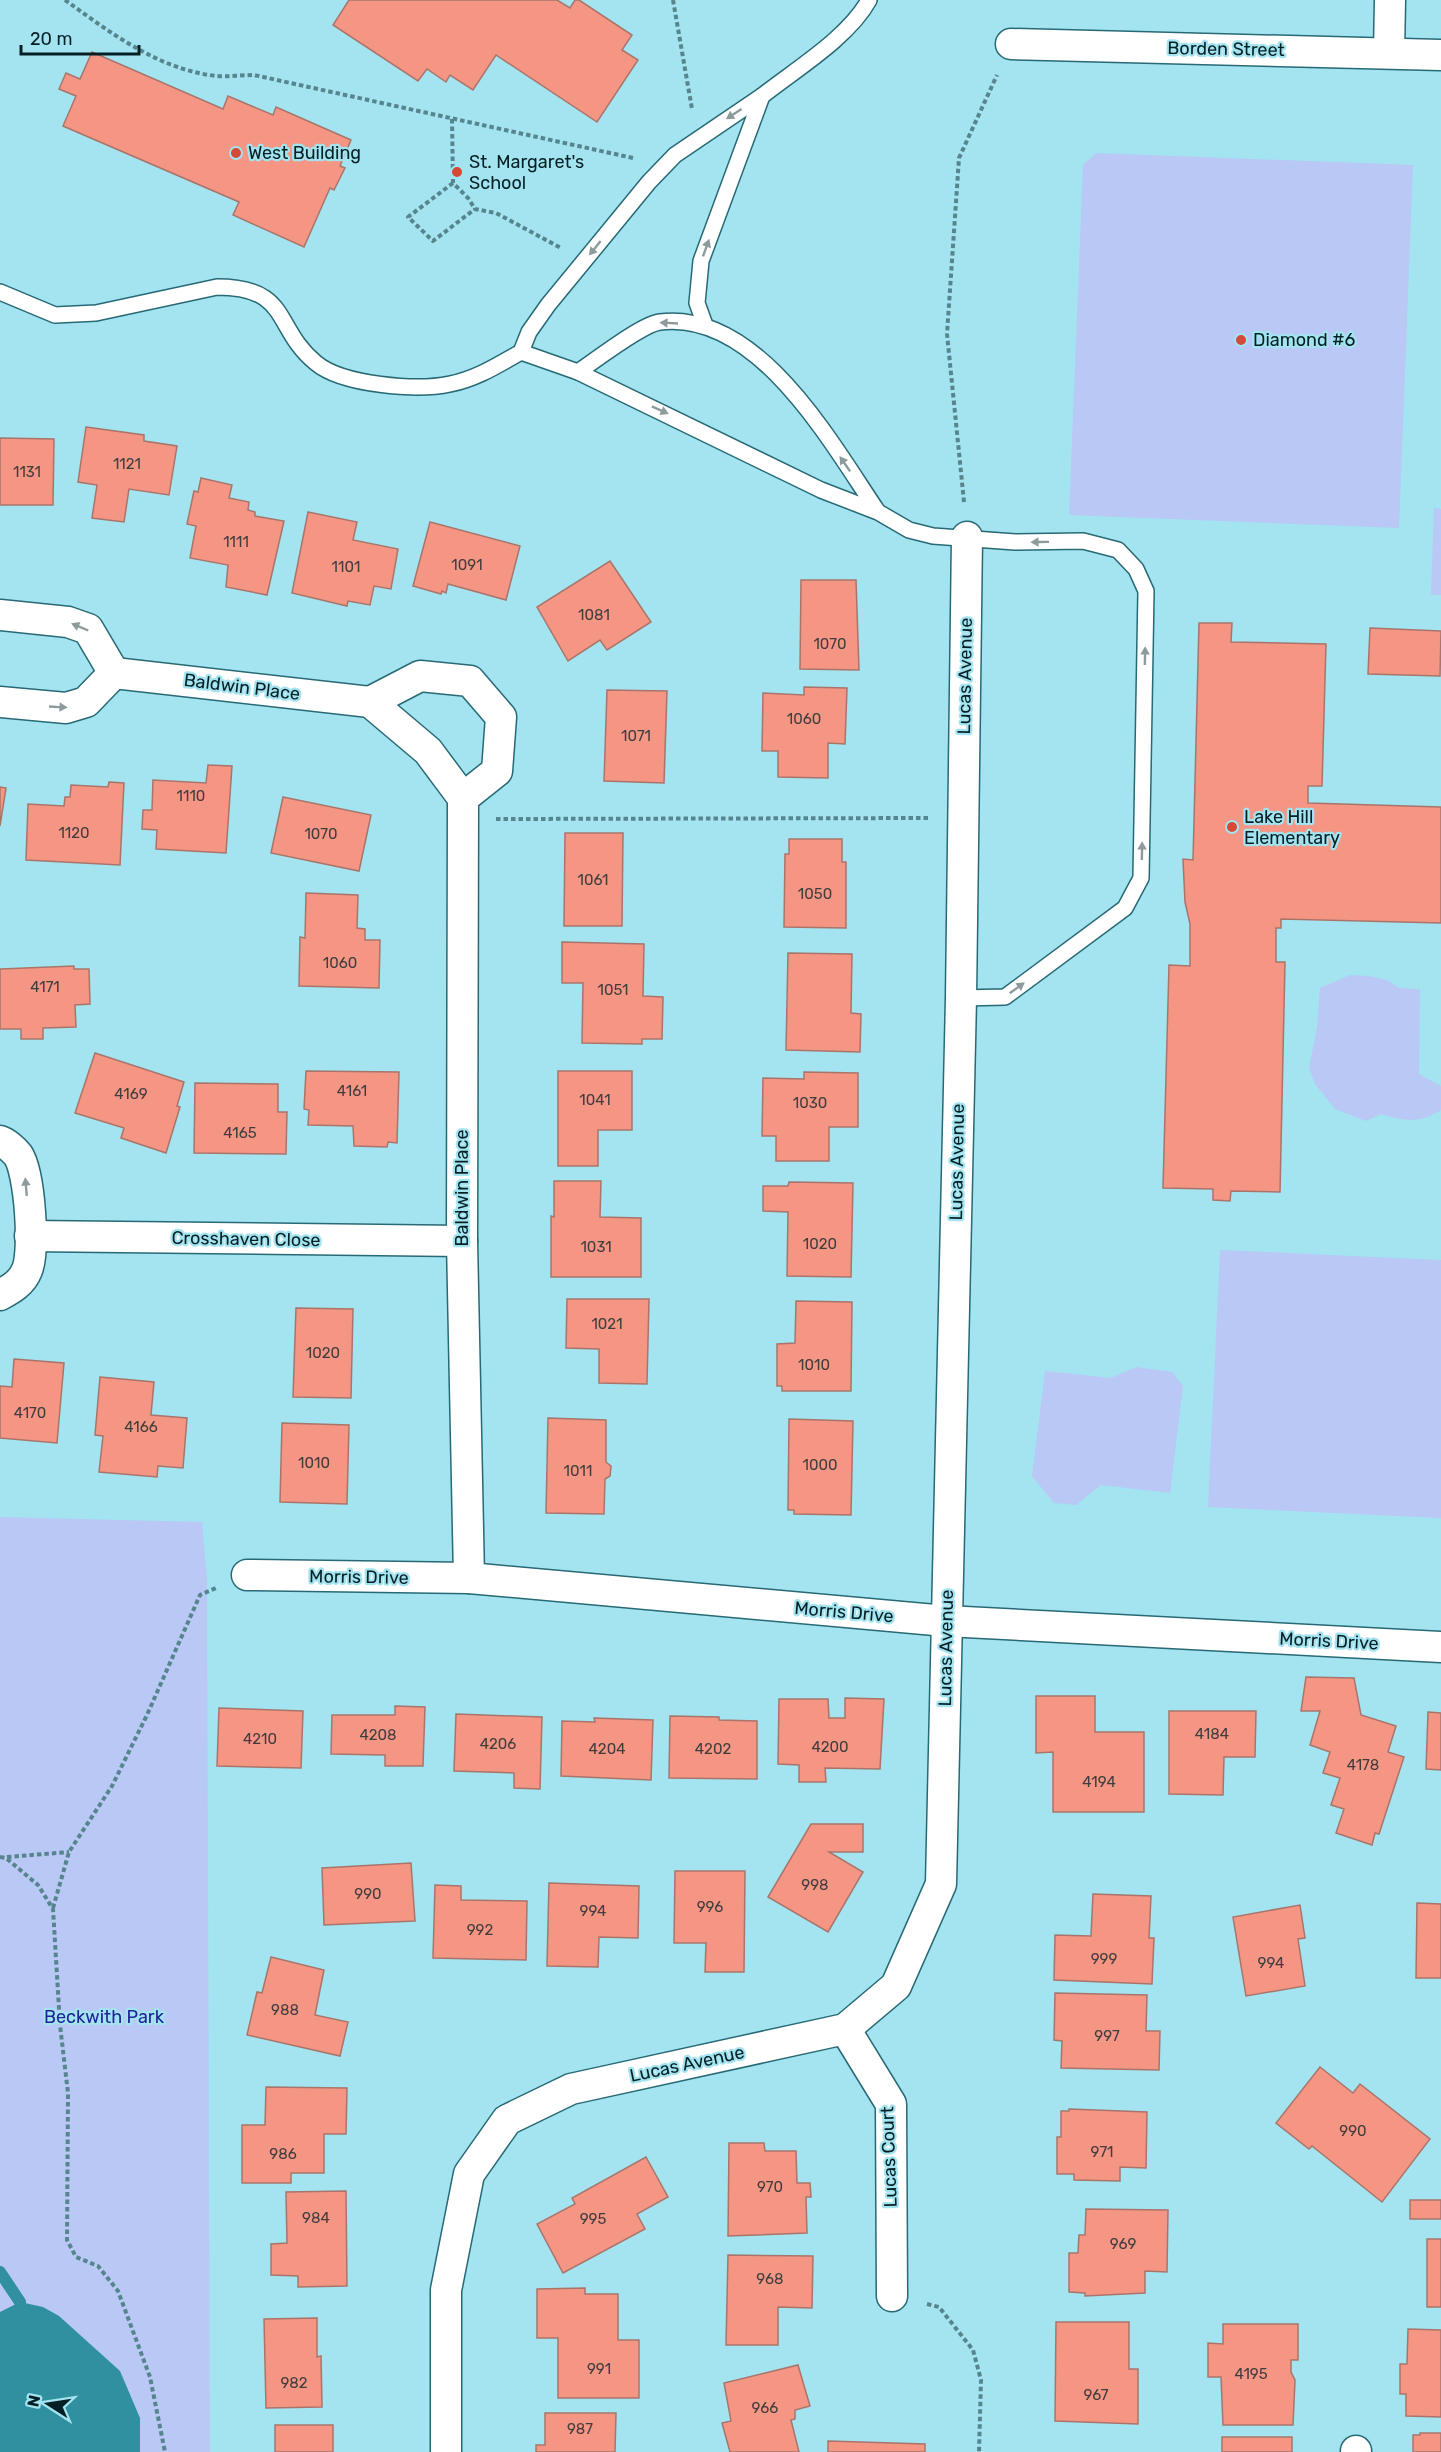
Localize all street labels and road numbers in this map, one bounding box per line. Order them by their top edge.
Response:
street label: Borden Street [1167,37,1285,61]
street label: Lucas Avenue [953,617,977,735]
street label: Baldwin Place [183,669,301,705]
street label: Lucas Avenue [945,1103,969,1221]
street label: Baldwin Place [451,1129,473,1247]
street label: Crosshaven Close [171,1227,321,1251]
street label: Morris Drive [309,1565,409,1589]
street label: Lucas Avenue [934,1589,958,1707]
street label: Morris Drive [793,1597,895,1627]
street label: Morris Drive [1279,1627,1379,1655]
street label: Lucas Avenue [628,2041,746,2087]
street label: Lucas Court [876,2106,902,2208]

